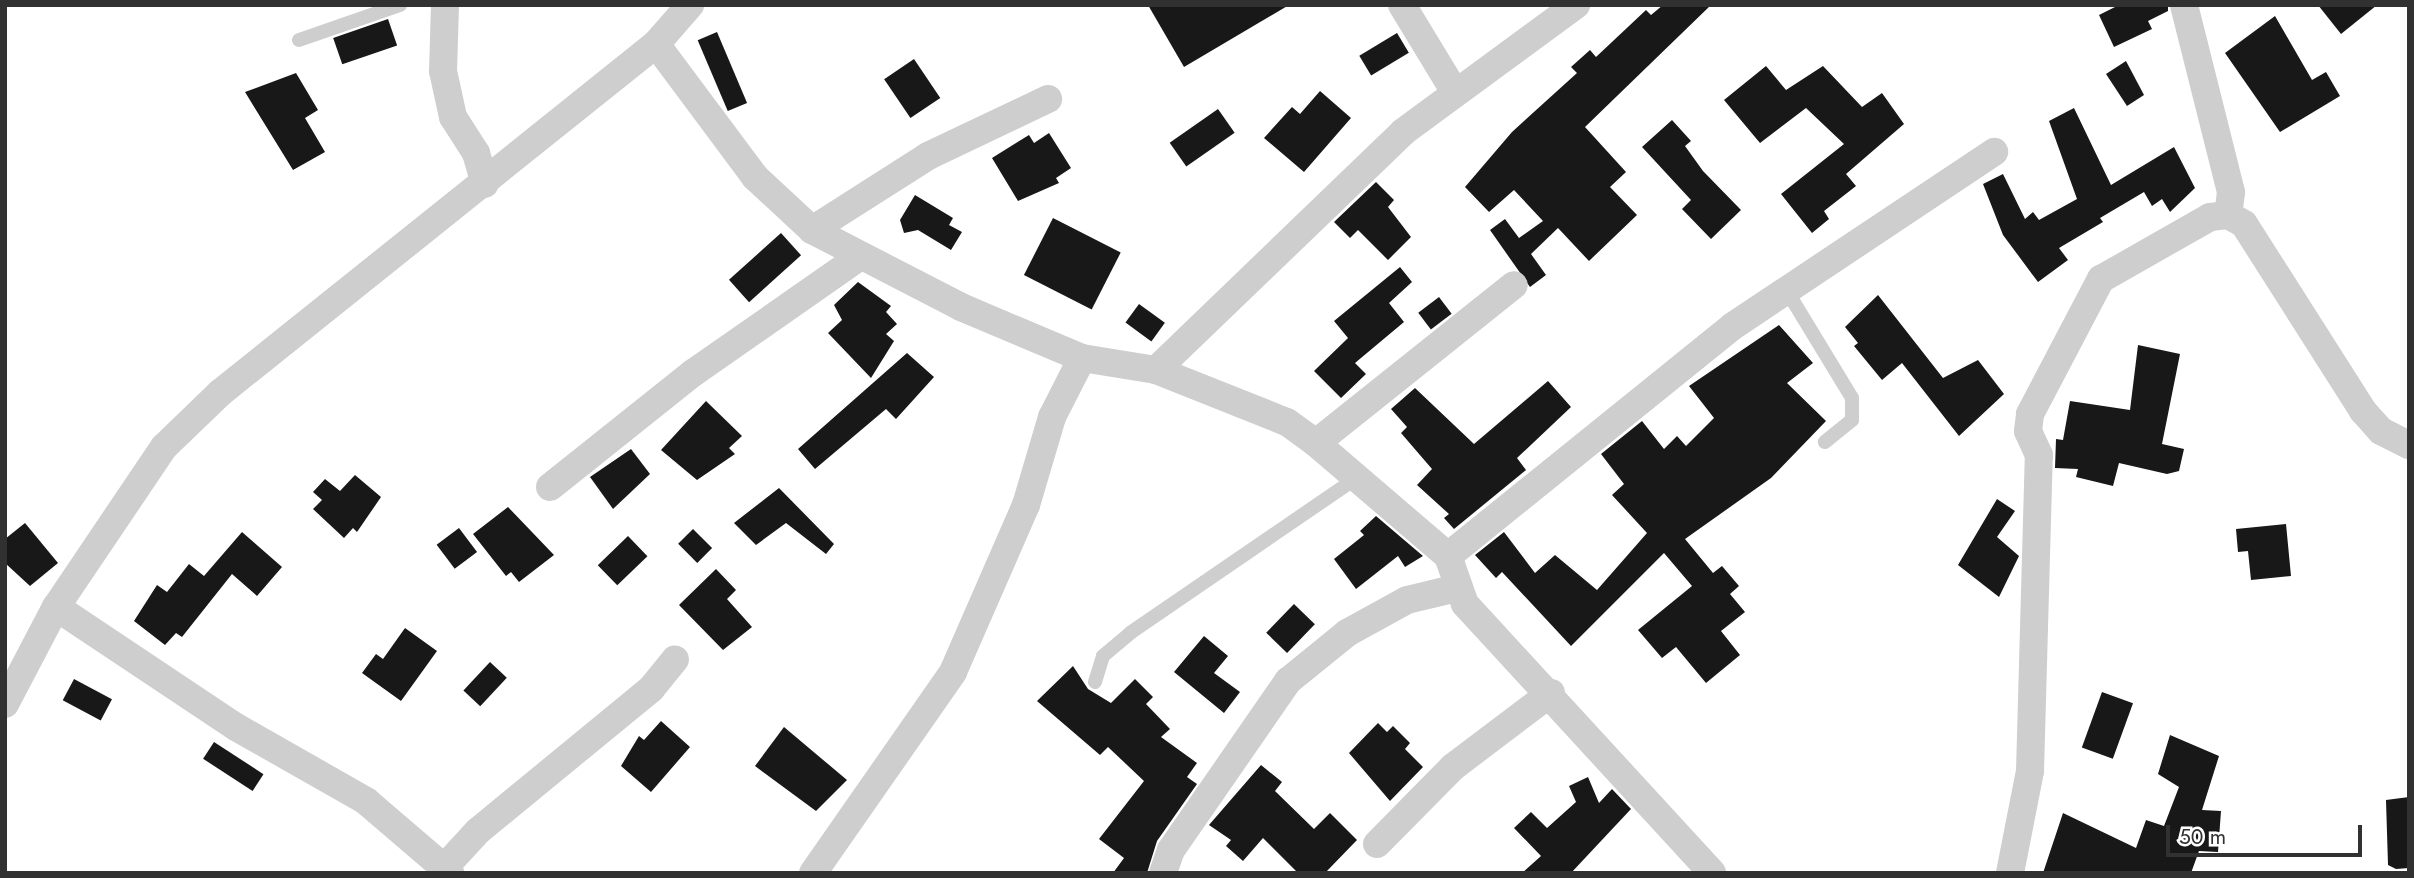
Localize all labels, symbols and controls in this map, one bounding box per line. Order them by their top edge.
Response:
scale bar [2169,812,2365,856]
text: 50 m [2179,822,2226,852]

